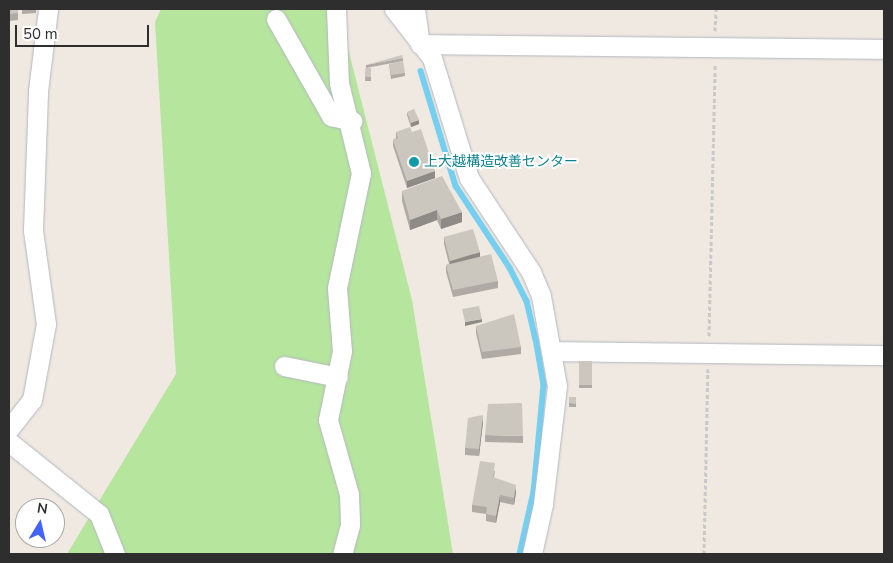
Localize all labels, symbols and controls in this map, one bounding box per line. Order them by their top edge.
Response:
scale bar [18,15,151,47]
text: 50 m [23,24,58,44]
place label: 上大越構造改善センター [424,154,578,170]
marker: 上大越構造改善センター [408,156,420,168]
north arrow [15,498,65,548]
text: N [36,498,49,519]

